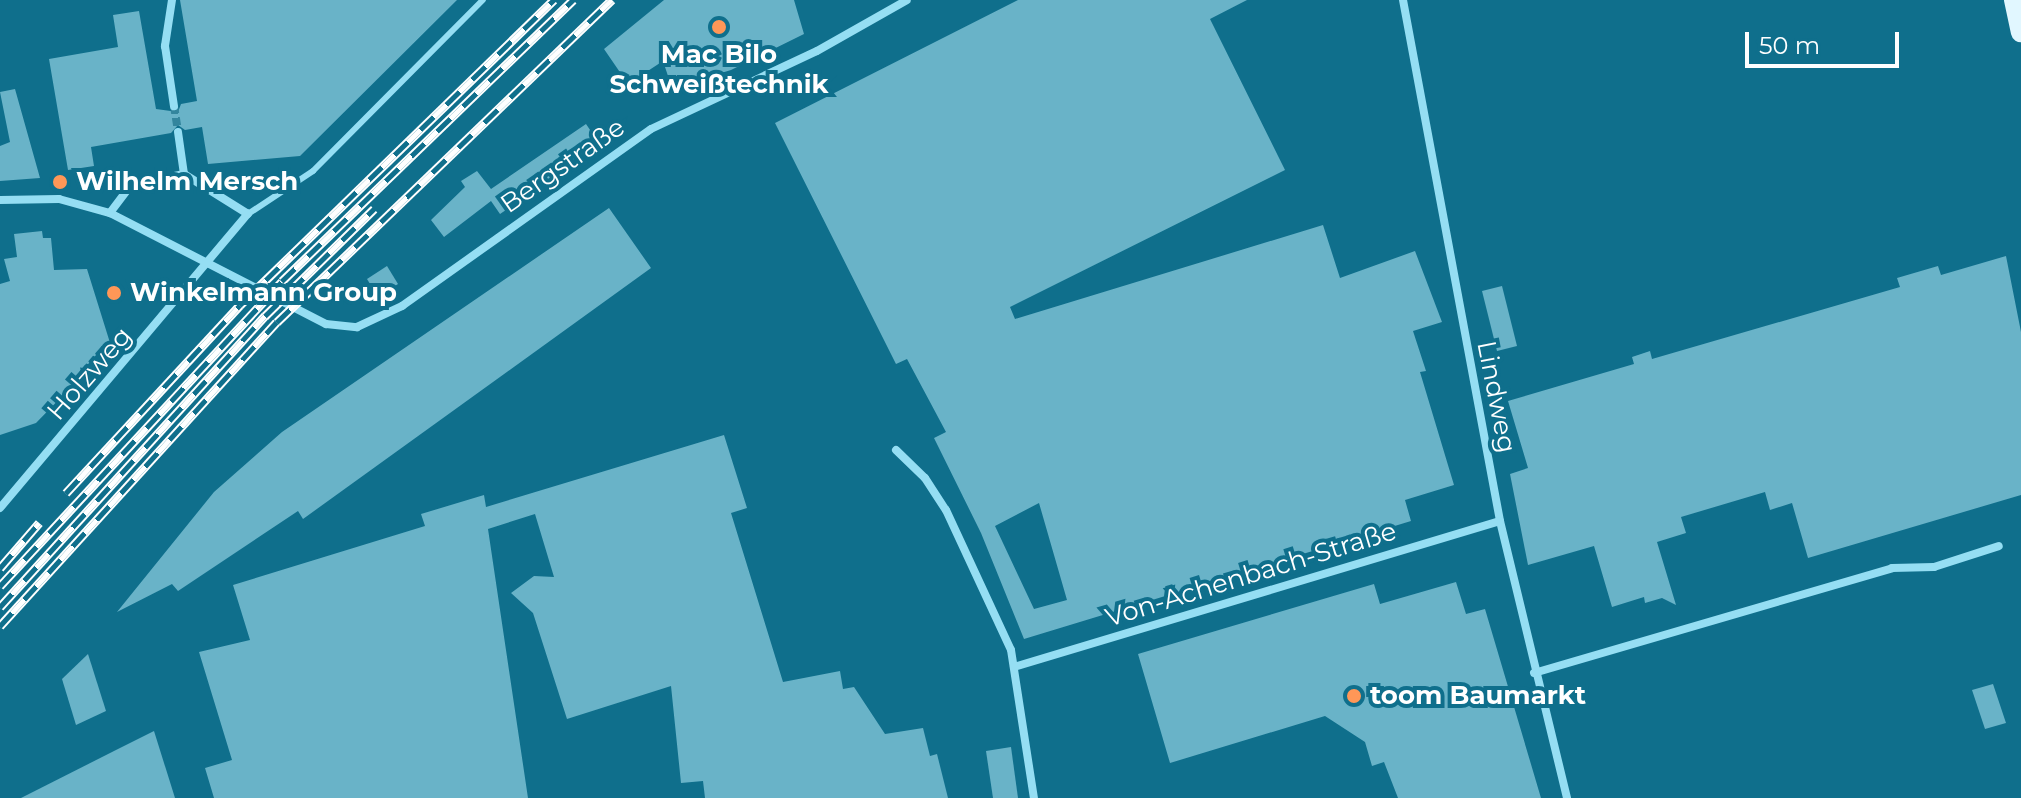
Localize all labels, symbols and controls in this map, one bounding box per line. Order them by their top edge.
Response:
scale bar [1749,16,1903,66]
marker: Mac Bilo Schweißtechnik [710,18,728,36]
text: 50 m [1759,31,1820,60]
place label: Mac Bilo Schweißtechnik [609,39,829,100]
street label: Bergstraße [495,112,631,220]
place label: Wilhelm Mersch [76,166,298,198]
marker: Wilhelm Mersch [51,173,69,191]
place label: Winkelmann Group [130,277,397,309]
marker: Winkelmann Group [105,284,123,302]
street label: Holzweg [41,321,139,427]
street label: Lindweg [1470,338,1522,456]
street label: Von-Achenbach-Straße [1102,516,1400,634]
place label: toom Baumarkt [1370,680,1586,712]
marker: toom Baumarkt [1345,687,1363,705]

